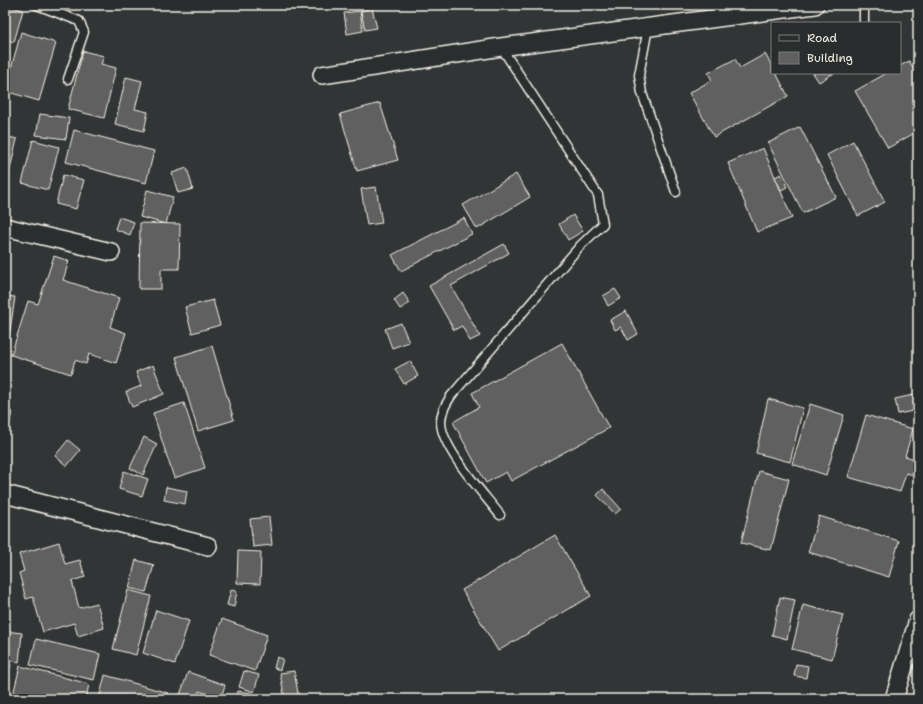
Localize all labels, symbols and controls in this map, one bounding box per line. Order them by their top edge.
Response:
legend [771,22,901,74]
text: Road [807,30,838,46]
text: Building [807,50,853,66]

